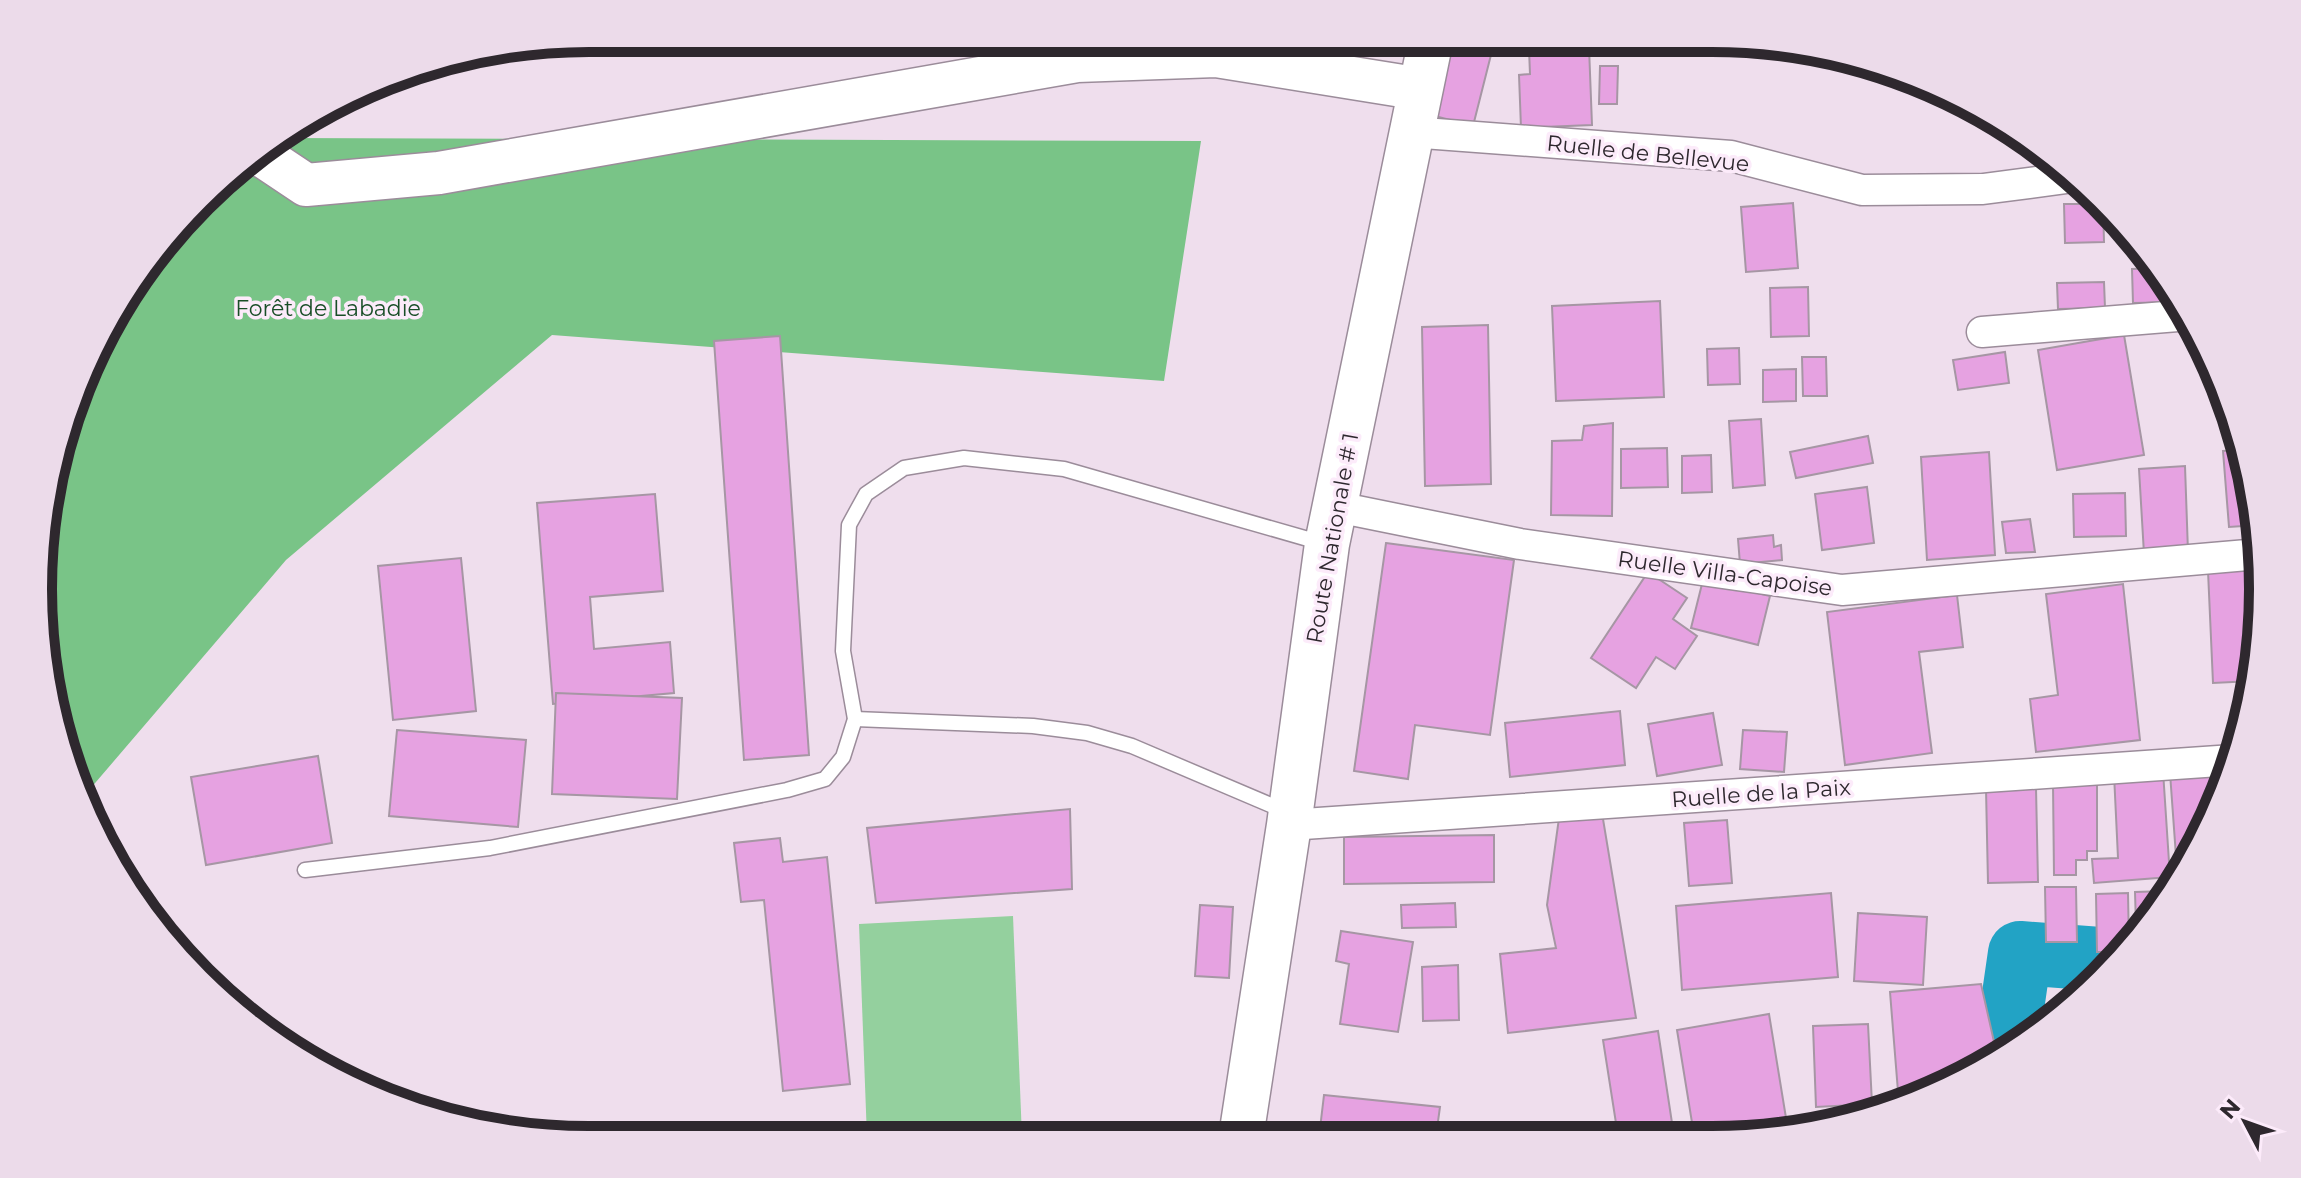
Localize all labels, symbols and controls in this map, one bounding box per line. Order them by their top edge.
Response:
street label: Ruelle de Bellevue [1545,129,1751,178]
park label: Forêt de Labadie [235,295,421,322]
street label: Route Nationale # 1 [1301,431,1364,646]
street label: Ruelle Villa-Capoise [1616,545,1834,602]
street label: Ruelle de la Paix [1671,774,1852,813]
north arrow [2205,1082,2285,1162]
text: N [2214,1094,2246,1125]

